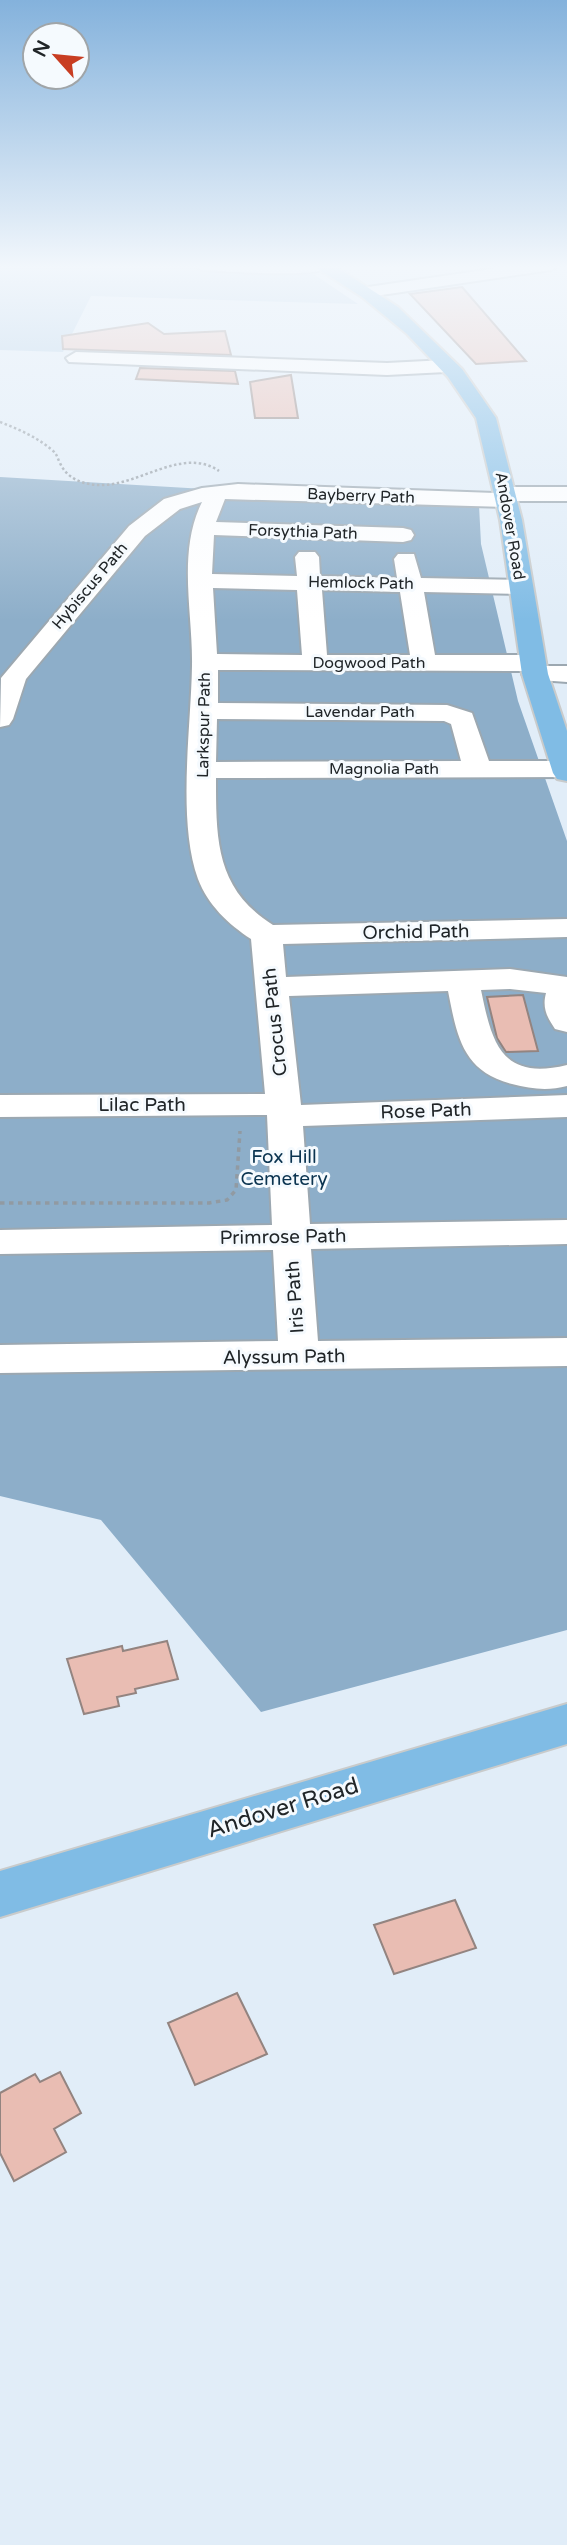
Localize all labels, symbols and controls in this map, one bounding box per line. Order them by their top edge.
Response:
north arrow [21,21,91,91]
text: N [28,37,55,61]
street label: Andover Road [491,470,529,582]
street label: Bayberry Path [307,484,415,508]
street label: Forsythia Path [248,520,358,544]
street label: Hybiscus Path [48,538,132,634]
street label: Hemlock Path [308,572,414,594]
street label: Dogwood Path [313,653,425,673]
street label: Larkspur Path [193,672,215,778]
street label: Lavendar Path [305,702,415,722]
street label: Magnolia Path [329,759,439,779]
street label: Orchid Path [362,920,470,944]
street label: Crocus Path [258,967,292,1077]
street label: Lilac Path [98,1094,186,1116]
street label: Rose Path [380,1098,472,1124]
park label: Fox Hill Cemetery [240,1146,328,1190]
street label: Primrose Path [219,1225,347,1249]
street label: Iris Path [281,1260,309,1334]
street label: Alyssum Path [222,1345,346,1369]
street label: Andover Road [204,1772,362,1844]

